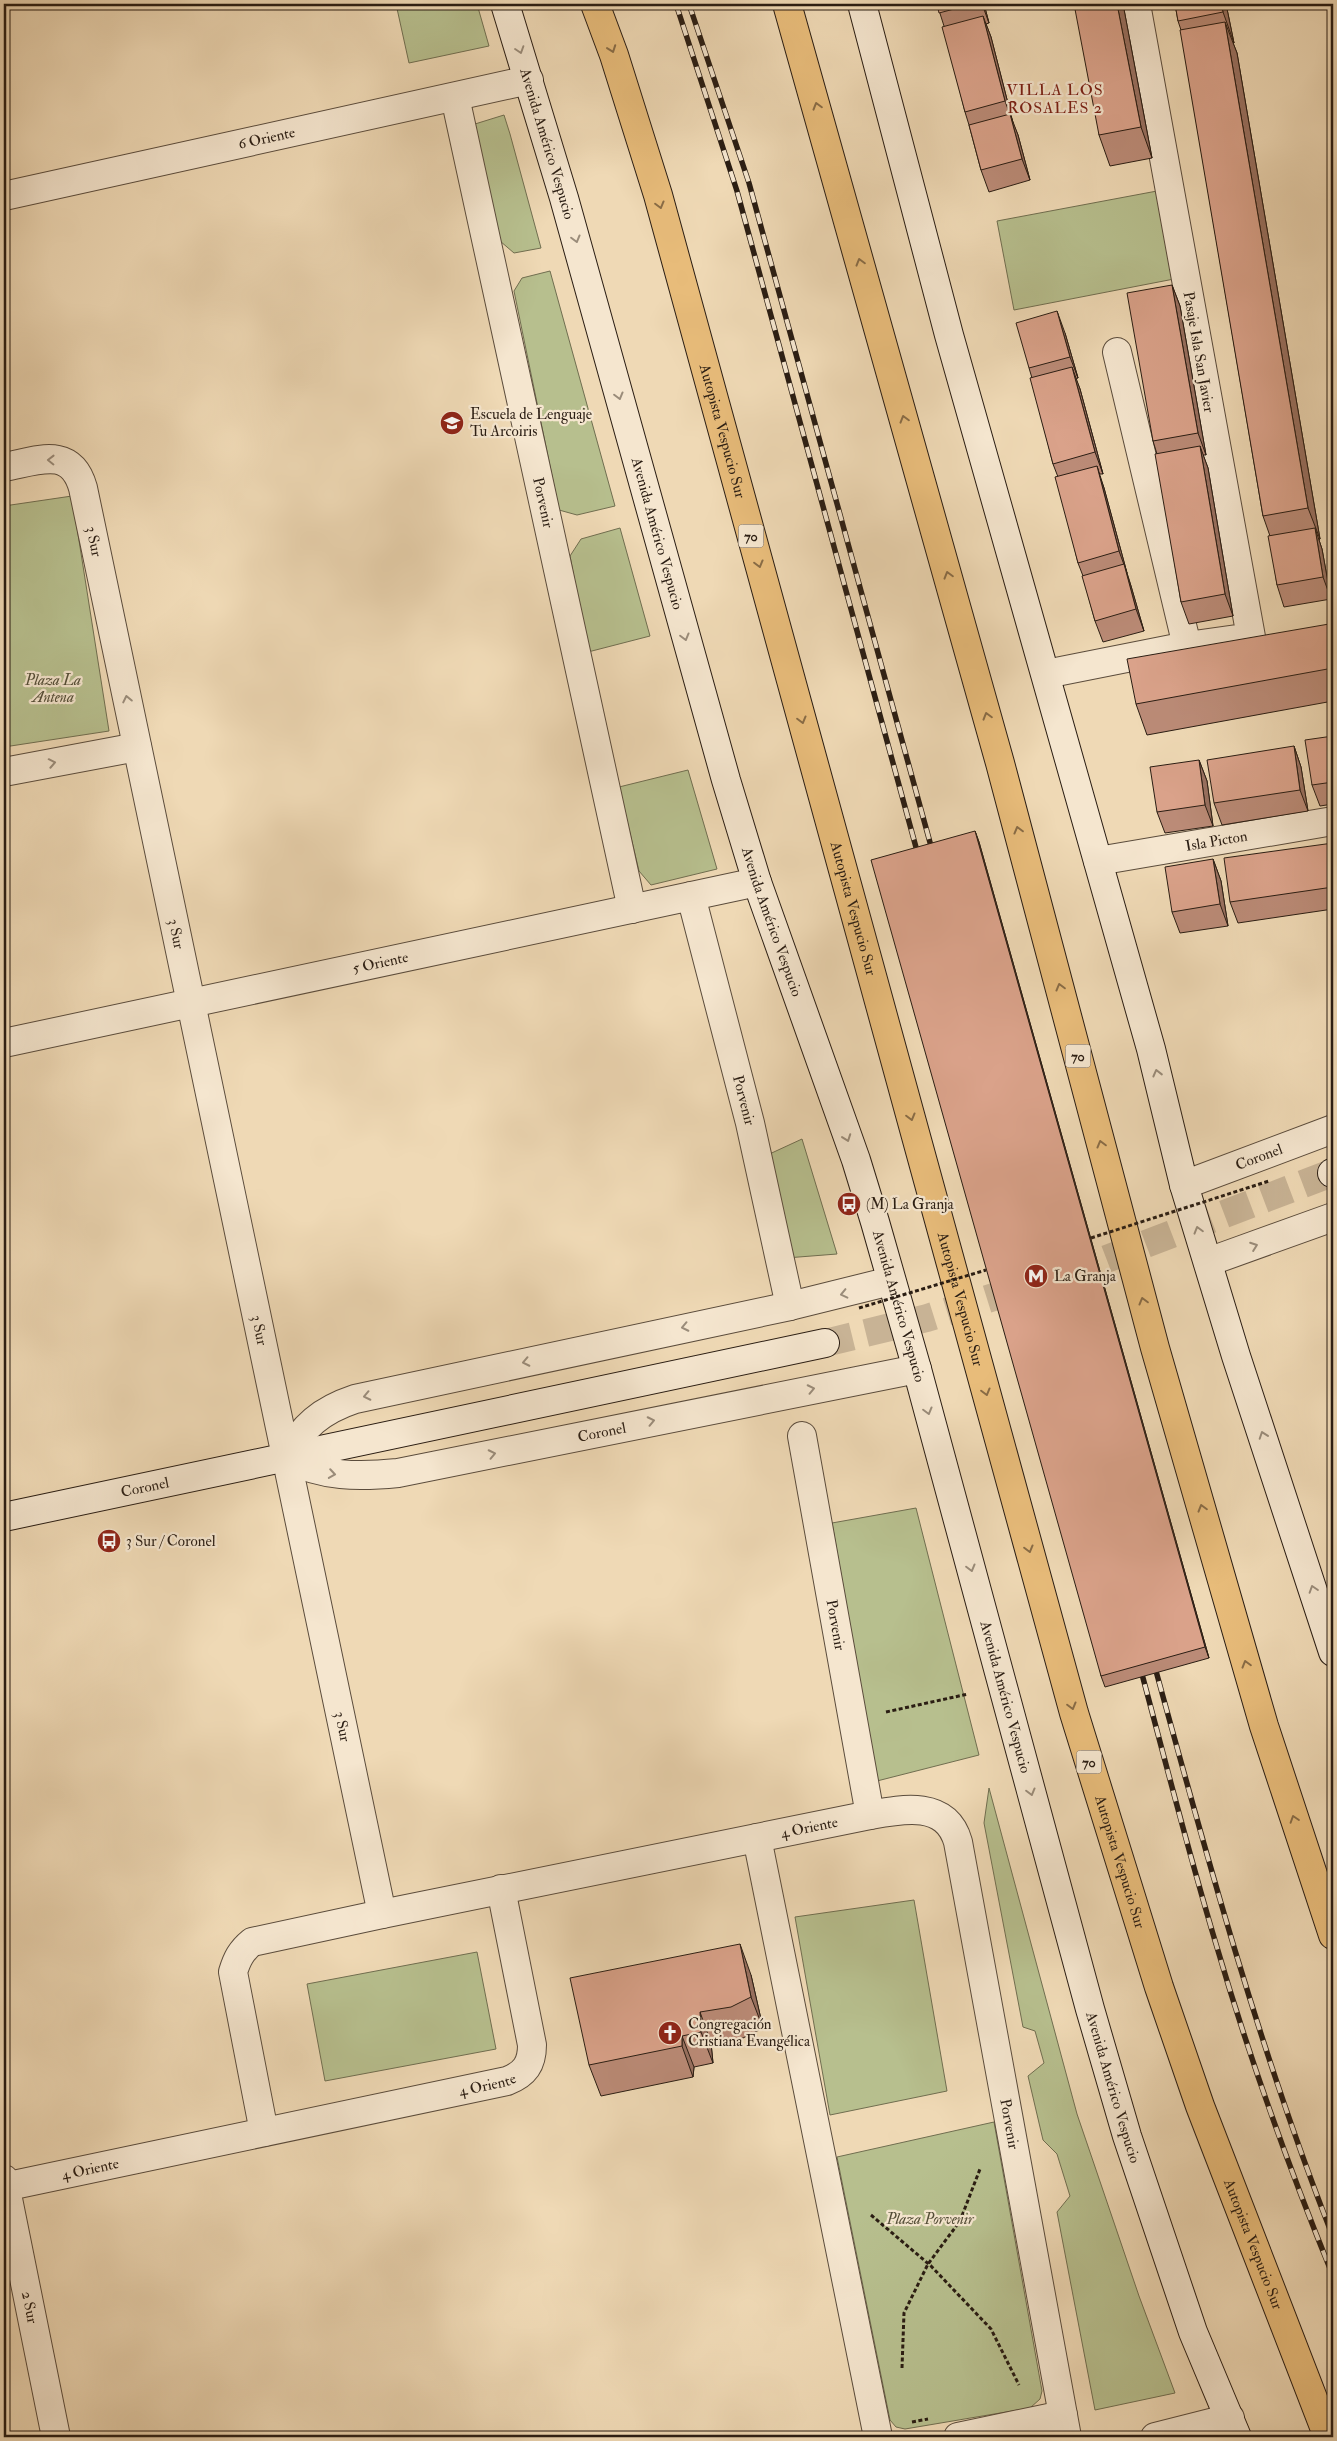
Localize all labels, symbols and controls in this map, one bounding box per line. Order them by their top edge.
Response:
one-way arrow [606,45,616,53]
one-way arrow [514,46,524,54]
street label: Avenida Américo Vespucio [515,65,578,222]
district label: VILLA LOS ROSALES 2 [1006,80,1104,118]
one-way arrow [812,102,822,110]
street label: 6 Oriente [237,123,297,154]
one-way arrow [655,200,665,208]
one-way arrow [570,235,580,243]
one-way arrow [856,259,866,267]
street label: Pasaje Isla San Javier [1178,290,1219,415]
street label: Autopista Vespucio Sur [695,361,750,501]
one-way arrow [613,392,623,400]
place label: Escuela de Lenguaje Tu Arcoiris [470,405,592,441]
school or university icon: Escuela de Lenguaje Tu Arcoiris [439,410,465,436]
one-way arrow [899,414,910,423]
one-way arrow [47,454,55,465]
street label: Avenida Américo Vespucio [626,455,687,612]
street label: Porvenir [528,476,558,530]
road number: 70 [738,524,764,548]
street label: 3 Sur [81,525,106,559]
one-way arrow [753,559,764,568]
one-way arrow [943,572,953,580]
one-way arrow [679,633,689,641]
park label: Plaza La Antena [24,671,81,707]
one-way arrow [122,695,133,704]
one-way arrow [982,712,992,721]
one-way arrow [797,716,807,724]
one-way arrow [47,759,56,769]
one-way arrow [1013,826,1024,834]
street label: Isla Picton [1184,827,1249,856]
street label: Autopista Vespucio Sur [825,838,881,978]
street label: Avenida Américo Vespucio [737,844,806,999]
street label: 3 Sur [164,917,189,951]
street label: 5 Oriente [351,948,410,978]
one-way arrow [1055,984,1065,992]
road number: 70 [1066,1044,1090,1068]
one-way arrow [1152,1068,1163,1077]
street label: Porvenir [728,1073,759,1128]
one-way arrow [906,1113,916,1121]
one-way arrow [841,1133,851,1141]
one-way arrow [1096,1140,1107,1149]
street label: Coronel [1233,1140,1285,1175]
bus stop icon: (M) La Granja [836,1191,862,1217]
place label: (M) La Granja [866,1195,955,1214]
one-way arrow [1194,1226,1204,1234]
street label: Avenida Américo Vespucio [868,1227,929,1384]
street label: Autopista Vespucio Sur [932,1229,988,1369]
one-way arrow [1249,1242,1257,1252]
metro station icon: La Granja [1023,1263,1049,1289]
place label: La Granja [1054,1267,1117,1286]
one-way arrow [840,1288,849,1298]
one-way arrow [1138,1297,1149,1306]
street label: 3 Sur [247,1313,272,1348]
one-way arrow [681,1321,690,1332]
one-way arrow [522,1356,531,1366]
one-way arrow [806,1384,815,1395]
one-way arrow [981,1388,991,1396]
one-way arrow [363,1390,372,1401]
one-way arrow [923,1406,933,1414]
one-way arrow [647,1417,656,1427]
street label: Coronel [576,1419,628,1447]
one-way arrow [1258,1431,1268,1440]
one-way arrow [488,1449,497,1460]
one-way arrow [328,1468,336,1478]
street label: Coronel [119,1473,171,1502]
one-way arrow [1197,1504,1207,1512]
bus stop icon: 3 Sur / Coronel [96,1528,122,1554]
place label: 3 Sur / Coronel [126,1532,216,1551]
one-way arrow [1023,1544,1034,1553]
one-way arrow [965,1563,975,1571]
one-way arrow [1309,1586,1319,1594]
street label: Porvenir [822,1598,849,1652]
street label: Avenida Américo Vespucio [975,1618,1035,1775]
one-way arrow [1242,1660,1252,1669]
one-way arrow [1066,1701,1077,1710]
street label: 3 Sur [330,1710,355,1744]
road number: 70 [1076,1750,1102,1774]
one-way arrow [1025,1788,1036,1797]
street label: Autopista Vespucio Sur [1090,1792,1149,1931]
street label: 4 Oriente [779,1813,840,1843]
one-way arrow [1290,1816,1300,1824]
street label: Avenida Américo Vespucio [1081,2009,1144,2166]
place label: Congregación Cristiana Evangélica [688,2015,811,2051]
church icon: Congregación Cristiana Evangélica [657,2020,683,2046]
street label: 4 Oriente [457,2069,520,2101]
street label: Porvenir [995,2097,1023,2151]
street label: 4 Oriente [60,2154,121,2185]
street label: Autopista Vespucio Sur [1219,2175,1287,2313]
park label: Plaza Porvenir [885,2210,975,2229]
street label: 2 Sur [17,2290,42,2326]

